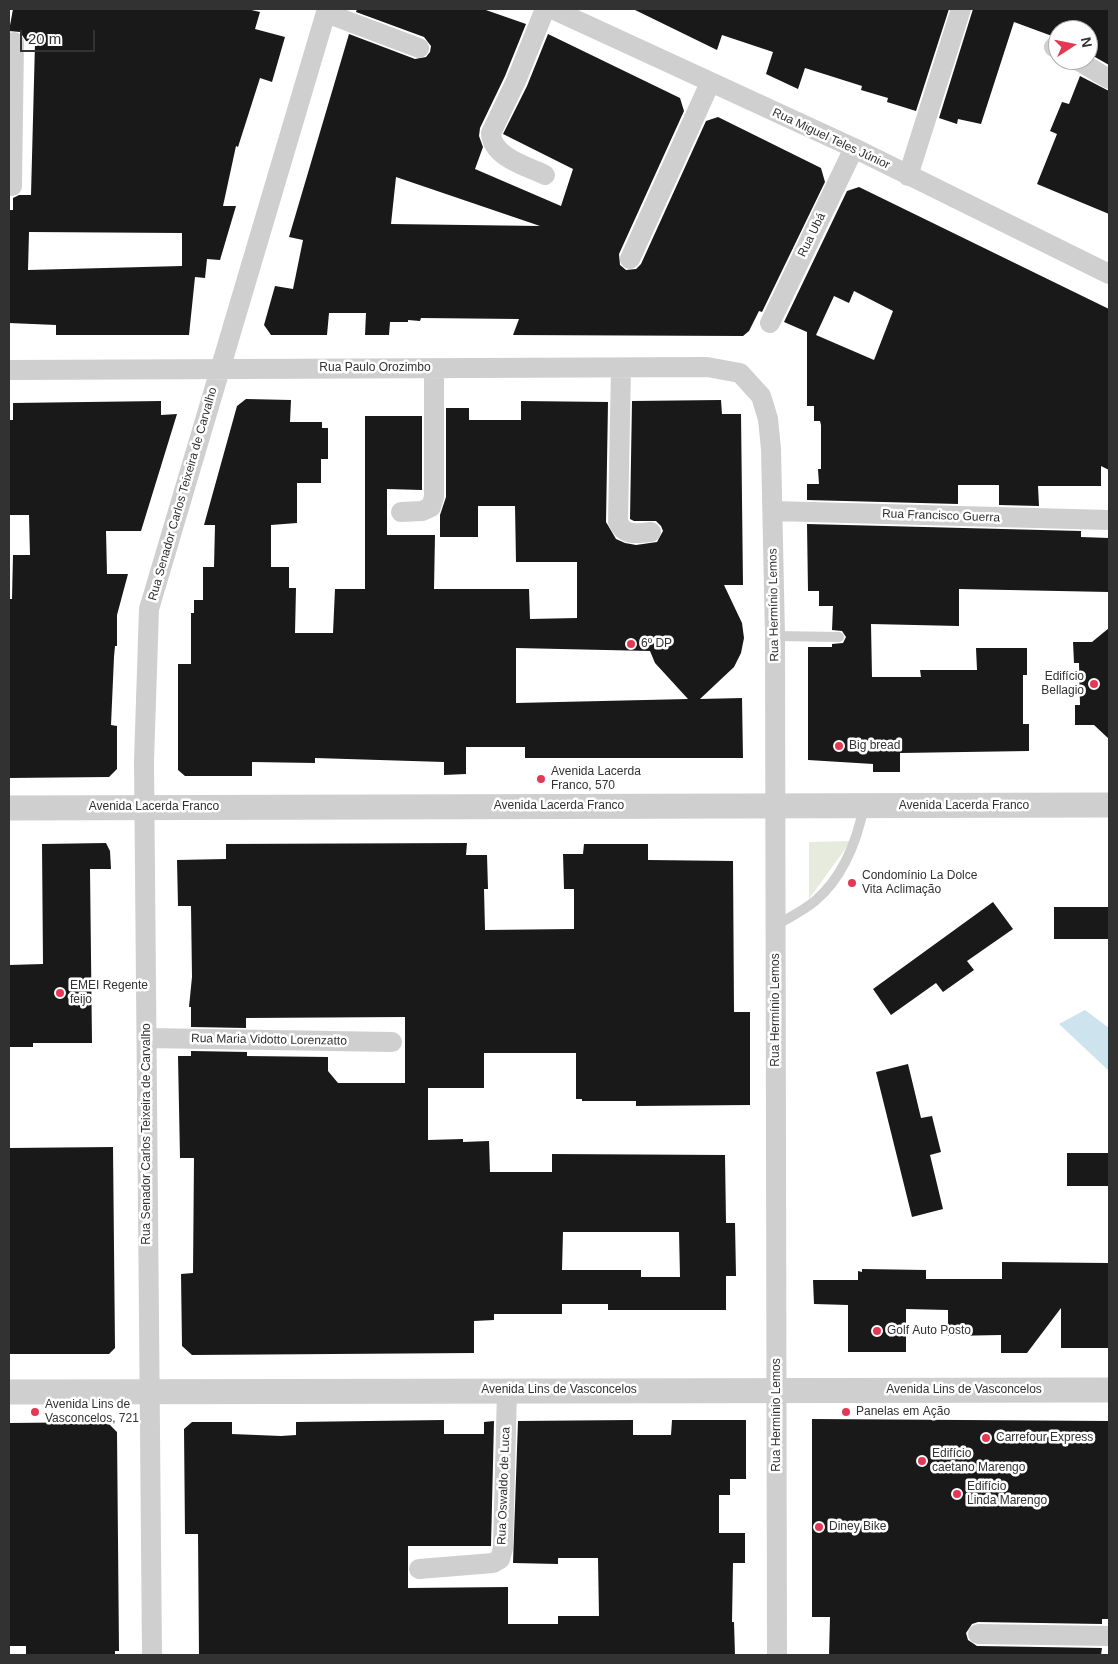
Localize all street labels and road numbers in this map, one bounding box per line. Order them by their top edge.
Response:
street label: Rua Miguel Teles Júnior [770,105,892,173]
street label: Rua Ubá [795,211,829,259]
street label: Rua Paulo Orozimbo [319,361,431,375]
street label: Rua Senador Carlos Teixeira de Carvalho [146,386,220,602]
street label: Rua Francisco Guerra [882,507,1000,525]
street label: Rua Hermínio Lemos [766,548,782,662]
street label: Avenida Lacerda Franco [494,799,624,813]
street label: Avenida Lacerda Franco [899,799,1029,813]
street label: Avenida Lacerda Franco [89,800,219,814]
street label: Rua Hermínio Lemos [769,953,783,1067]
street label: Rua Senador Carlos Teixeira de Carvalho [140,1023,154,1245]
street label: Rua Maria Vidotto Lorenzatto [191,1031,347,1049]
street label: Rua Hermínio Lemos [770,1358,784,1472]
street label: Avenida Lins de Vasconcelos [481,1383,637,1397]
street label: Avenida Lins de Vasconcelos [886,1383,1042,1397]
street label: Rua Oswaldo de Luca [495,1427,513,1545]

